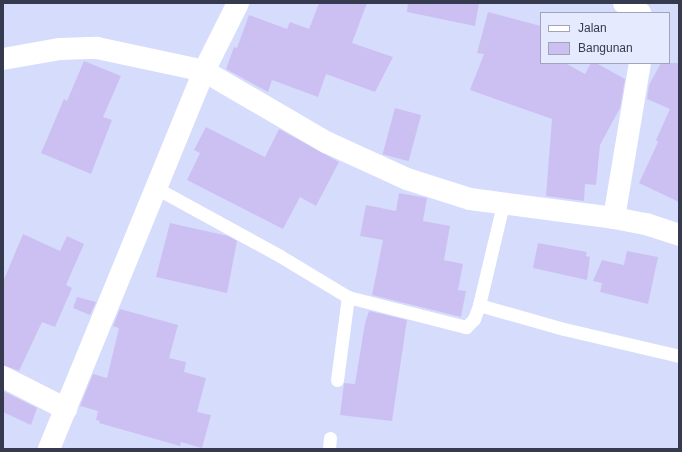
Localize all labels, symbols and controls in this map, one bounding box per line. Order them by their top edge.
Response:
legend [540,12,670,64]
text: Jalan [578,21,607,35]
text: Bangunan [578,41,633,55]

